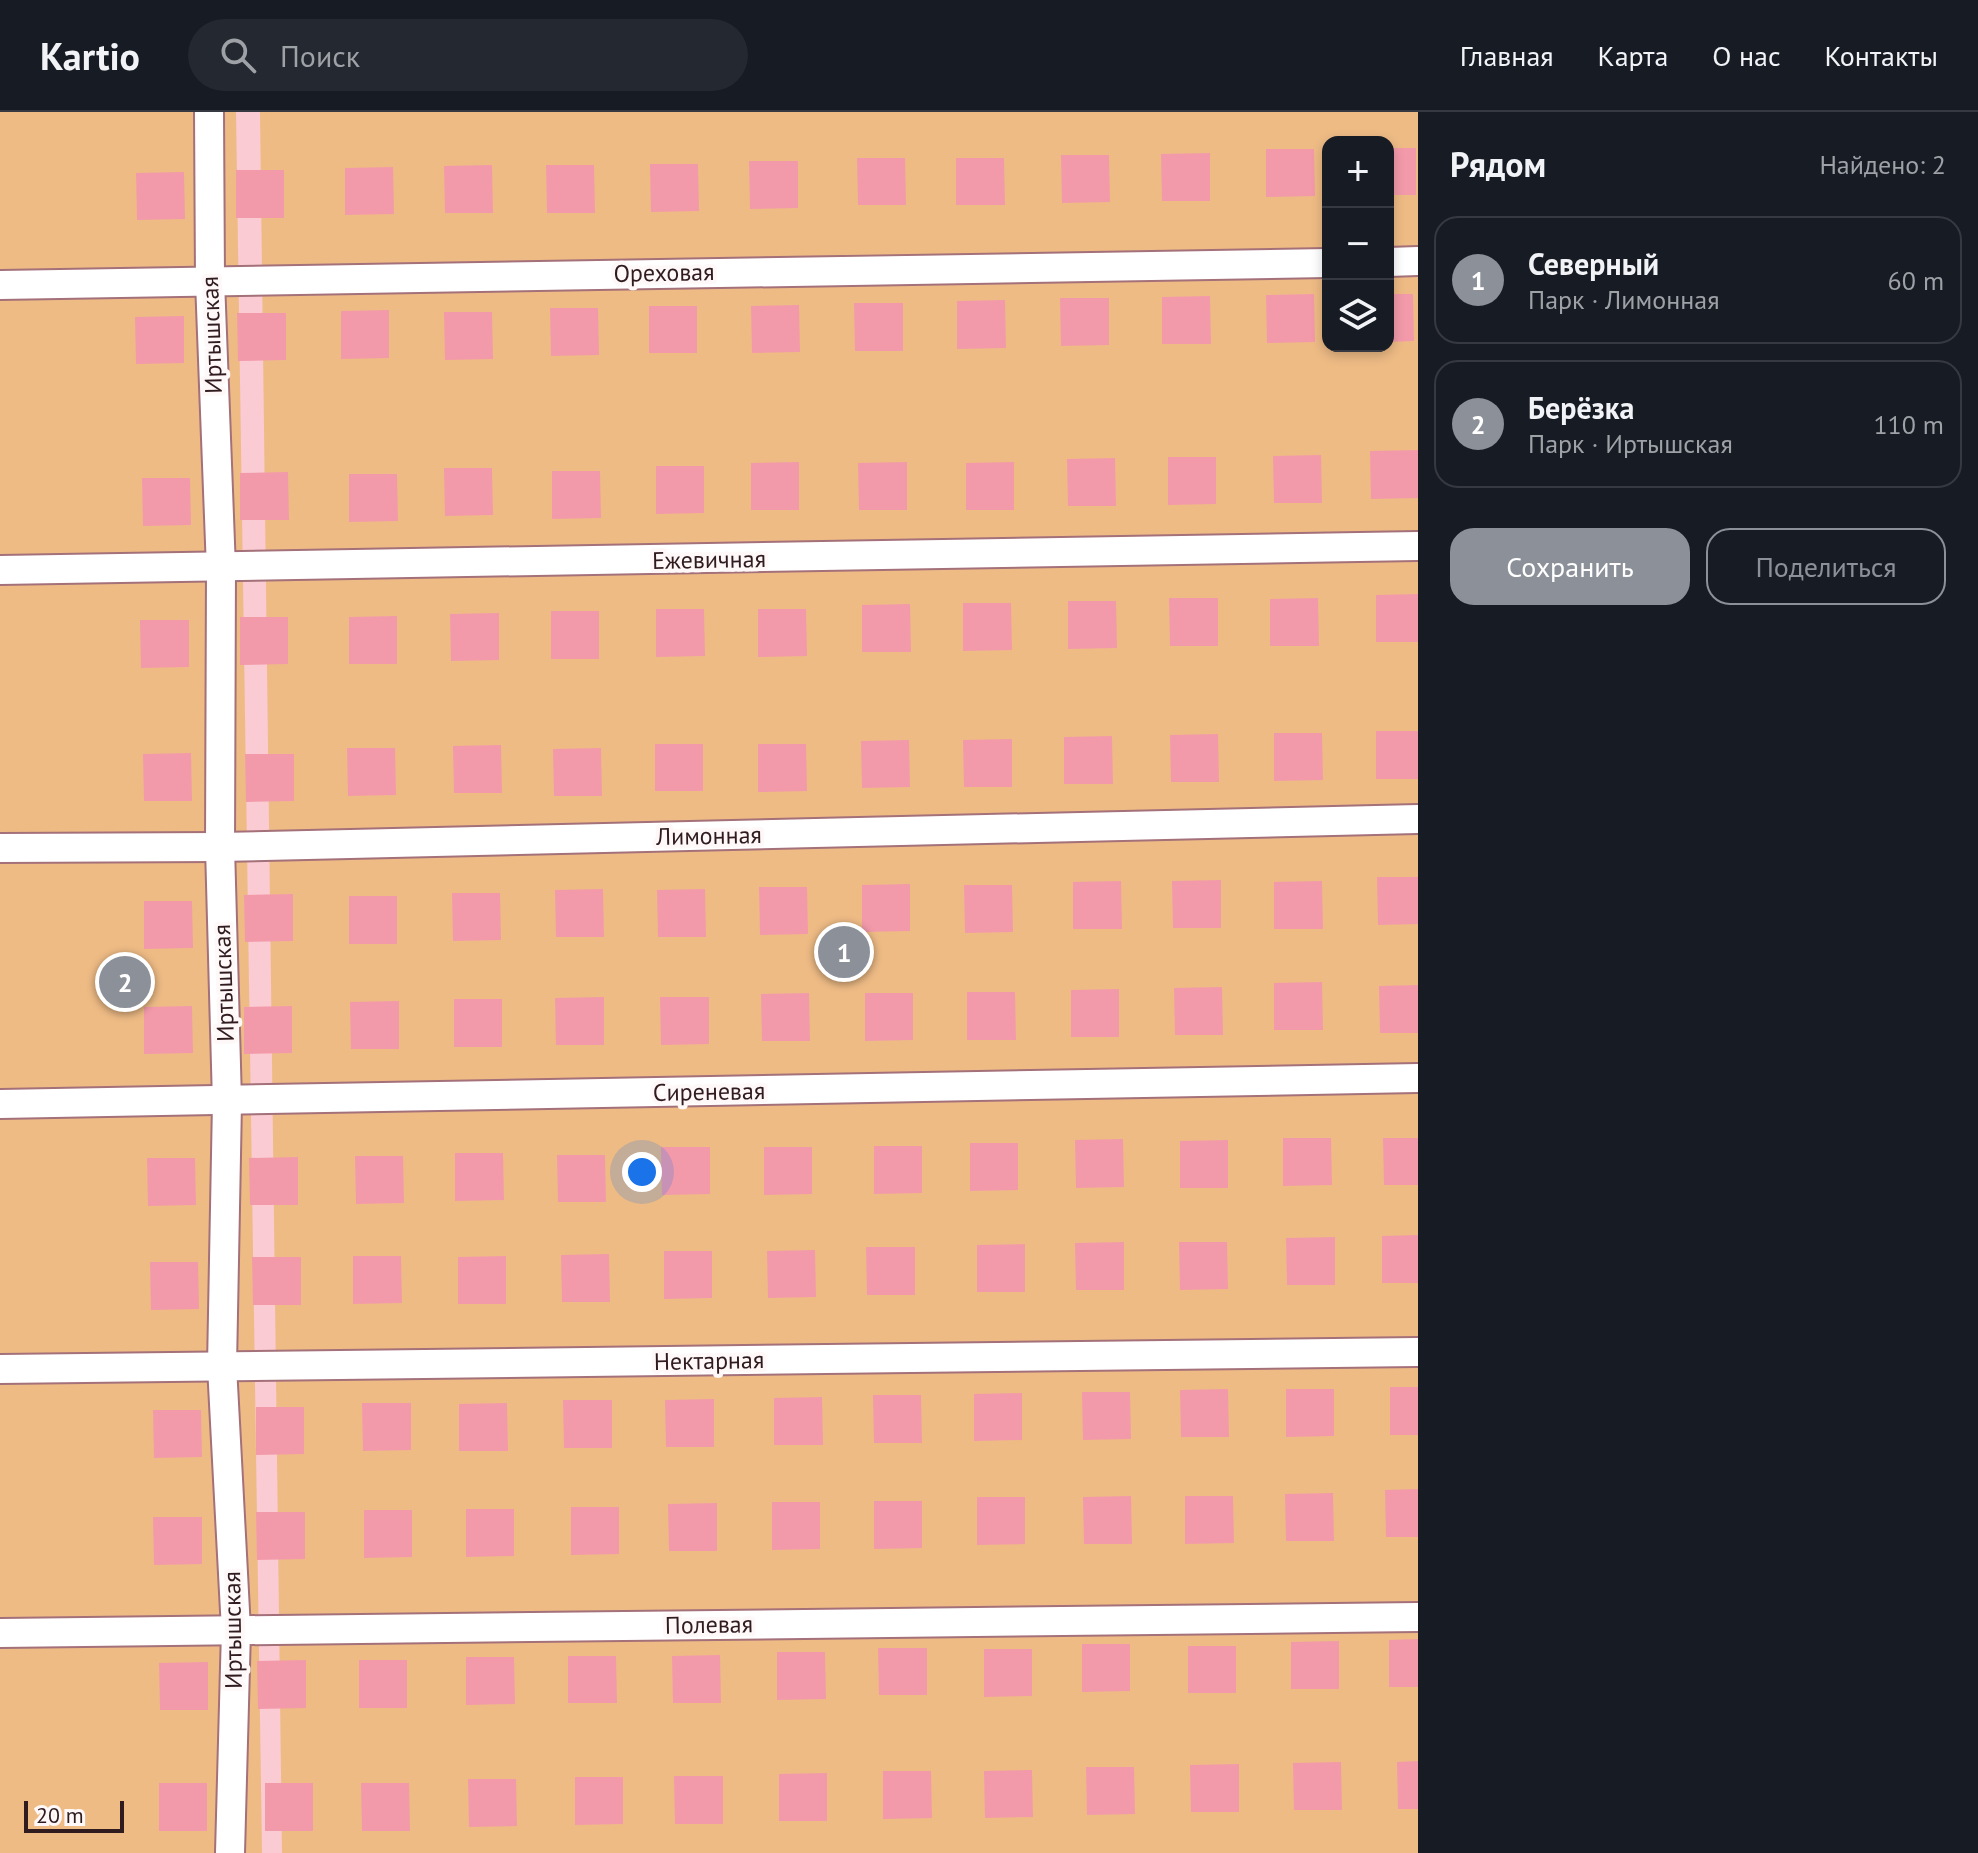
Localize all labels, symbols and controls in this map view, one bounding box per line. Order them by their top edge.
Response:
search box [188,19,748,91]
text: Kartio [40,31,140,80]
icon: search [216,33,260,77]
text: Поиск [280,36,360,75]
text: Главная [1460,37,1554,74]
text: Карта [1598,37,1668,74]
text: О нас [1712,37,1781,74]
text: Контакты [1825,37,1938,74]
map controls [1322,136,1394,352]
button: + [1322,136,1394,208]
text: Рядом [1450,142,1546,186]
text: Найдено: 2 [1819,148,1946,181]
button: − [1322,208,1394,280]
text: Северный [1528,244,1659,283]
street label: Ореховая [613,256,715,289]
text: 1 [1471,264,1485,297]
text: 60 m [1888,264,1944,297]
street label: Иртышская [194,276,229,394]
button: layers [1322,280,1394,352]
text: Парк · Лимонная [1528,283,1720,316]
text: Берёзка [1528,388,1634,427]
text: 2 [1471,408,1485,441]
text: 110 m [1873,408,1944,441]
text: Парк · Иртышская [1528,427,1733,460]
button: Сохранить [1450,528,1690,605]
button: Поделиться [1706,528,1946,605]
street label: Ежевичная [652,543,766,576]
street label: Лимонная [655,819,762,852]
pin: 1 [818,922,870,982]
street label: Иртышская [206,924,241,1042]
pin: 2 [99,952,151,1012]
street label: Сиреневая [653,1075,765,1108]
your location [622,1152,662,1192]
street label: Нектарная [653,1344,765,1377]
street label: Иртышская [216,1571,249,1689]
street label: Полевая [665,1608,753,1641]
scale bar [24,1797,124,1833]
text: 20 m [36,1801,84,1829]

